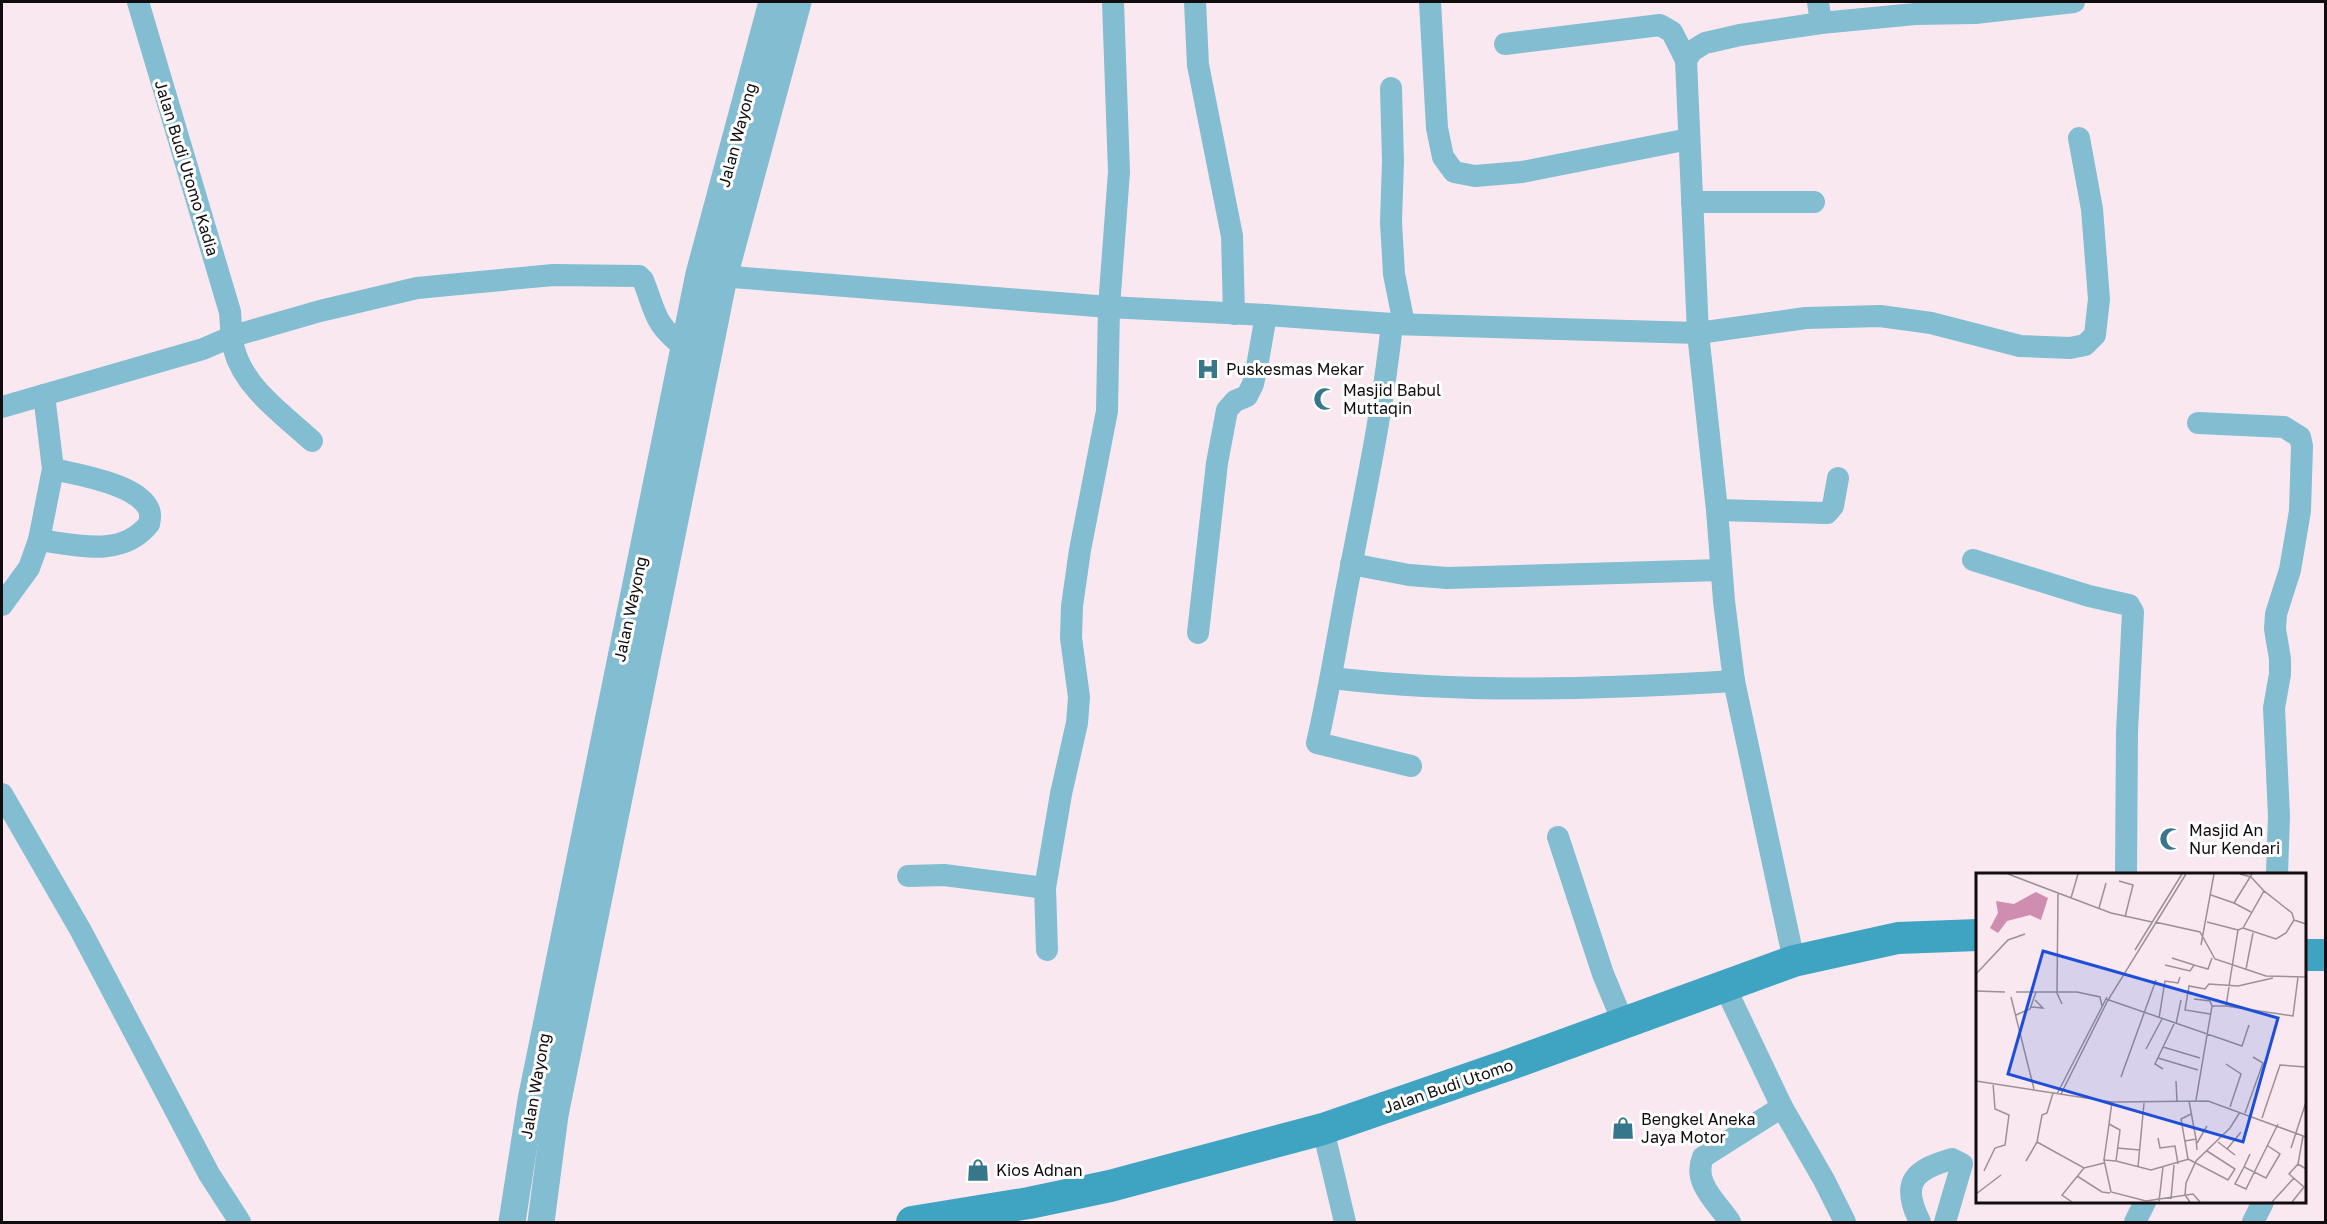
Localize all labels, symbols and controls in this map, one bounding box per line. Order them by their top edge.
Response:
street label: Jalan Budi Utomo Kadia [151,78,223,258]
street label: Jalan Wayong [713,81,761,189]
hospital icon: Puskesmas Mekar [1195,356,1221,382]
place label: Puskesmas Mekar [1226,359,1364,379]
place label: Masjid Babul Muttaqin [1343,380,1441,418]
mosque icon: Masjid Babul Muttaqin [1312,386,1338,412]
street label: Jalan Wayong [609,554,651,664]
place label: Masjid An Nur Kendari [2189,820,2280,858]
mosque icon: Masjid An Nur Kendari [2158,826,2184,852]
inset map [1976,873,2306,1203]
street label: Jalan Wayong [516,1031,554,1141]
street label: Jalan Budi Utomo [1381,1054,1515,1118]
place label: Bengkel Aneka Jaya Motor [1641,1109,1756,1147]
shop icon: Bengkel Aneka Jaya Motor [1610,1115,1636,1141]
shop icon: Kios Adnan [965,1157,991,1183]
place label: Kios Adnan [996,1160,1083,1180]

